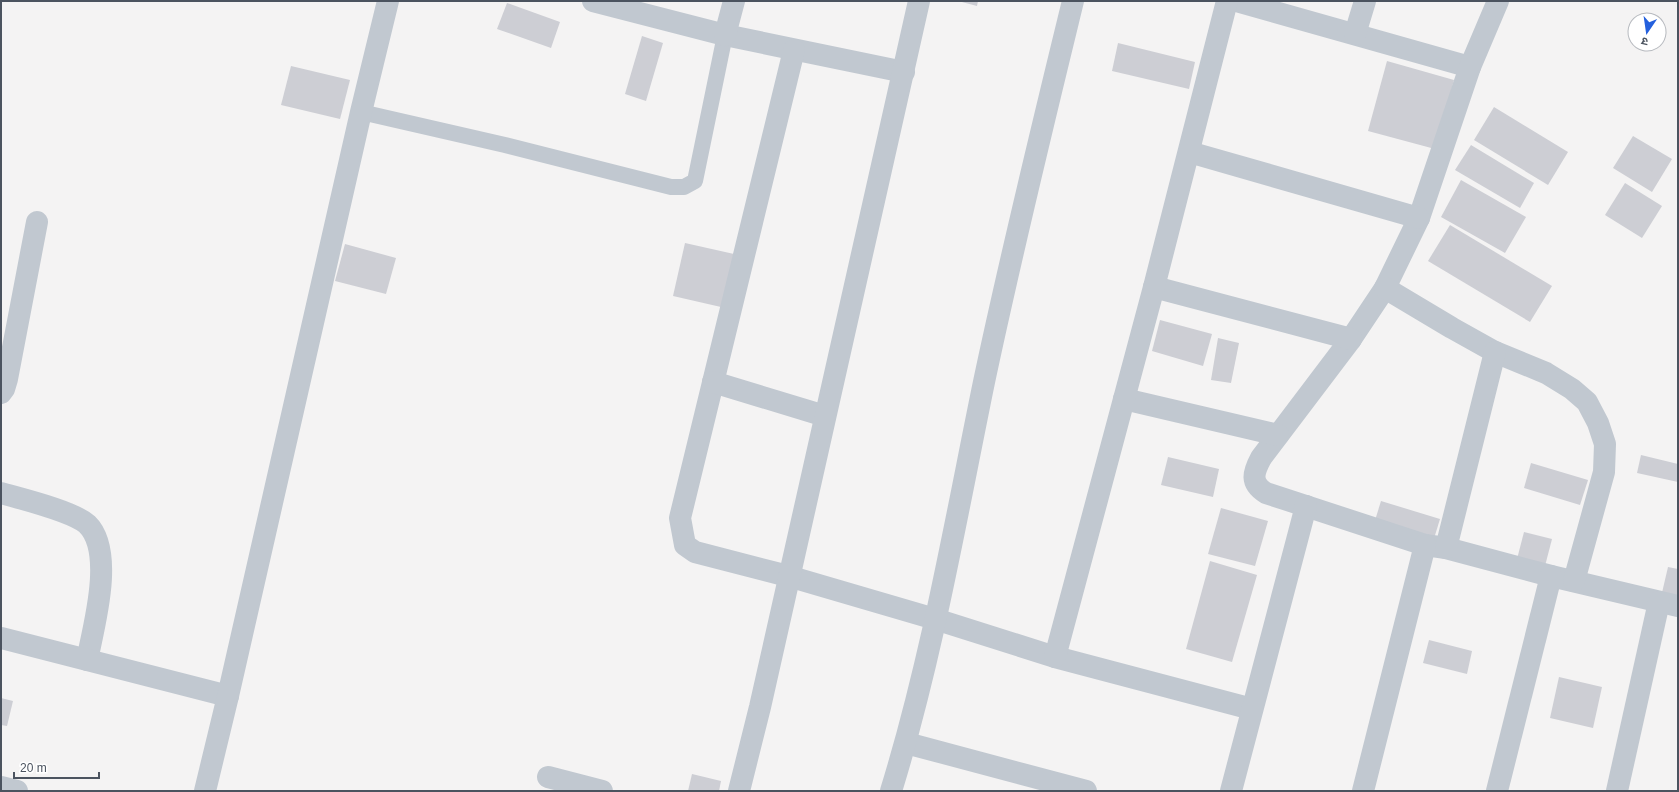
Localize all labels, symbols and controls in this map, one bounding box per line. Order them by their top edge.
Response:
north arrow [1627,12,1667,52]
text: उ [1640,35,1649,48]
scale bar [14,754,99,780]
text: 20 m [20,761,47,775]

